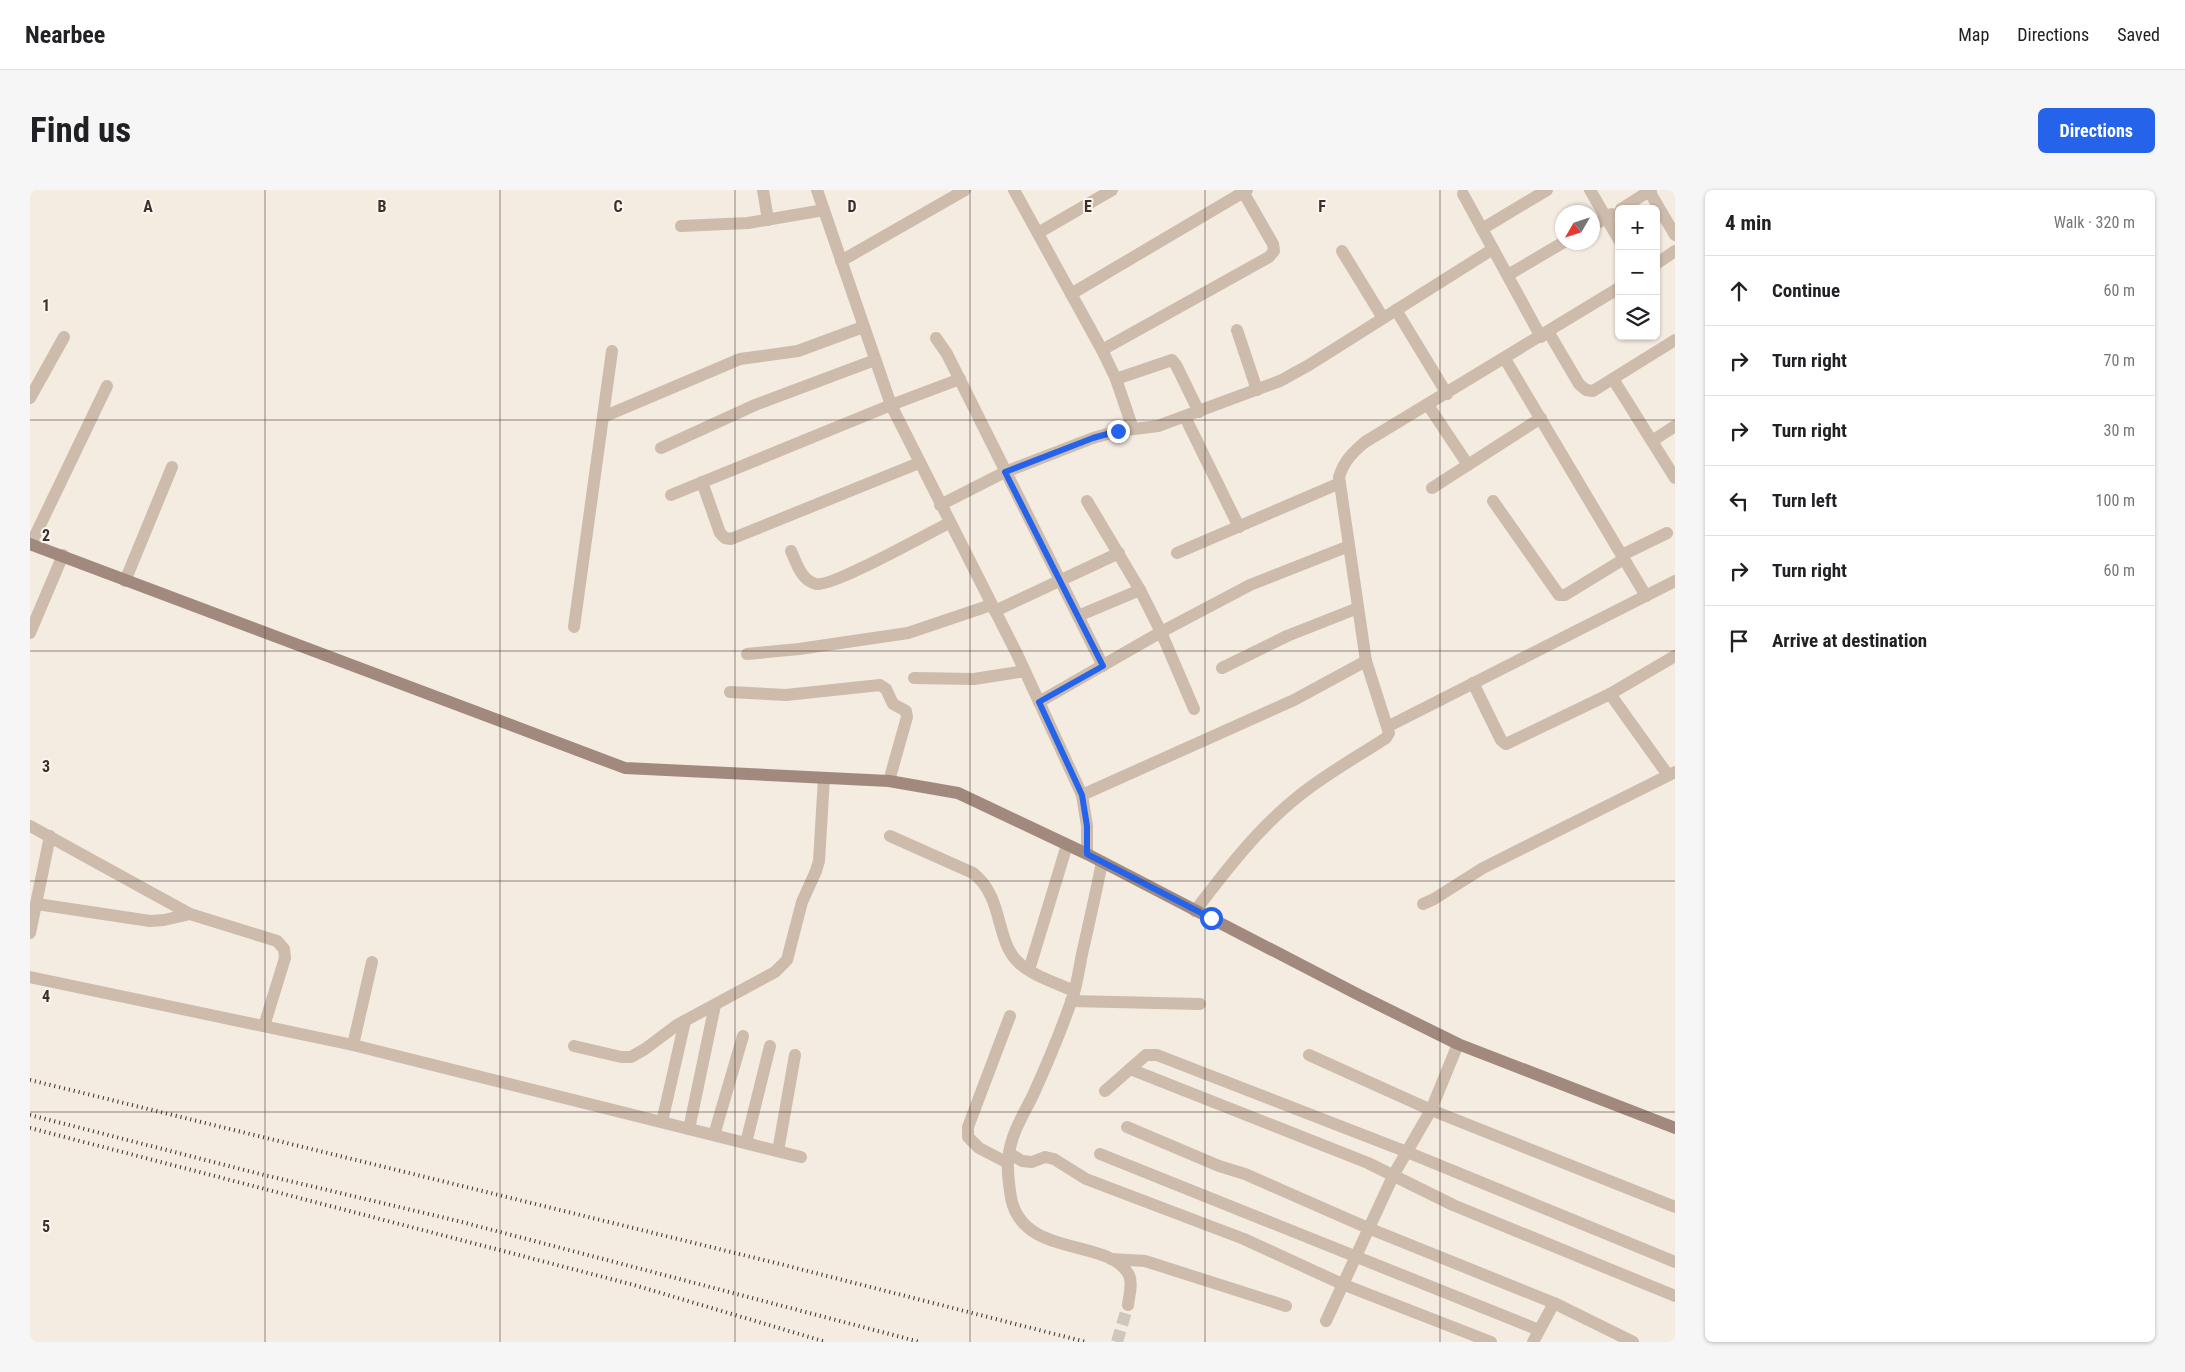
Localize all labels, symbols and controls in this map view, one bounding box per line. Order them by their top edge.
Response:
text: Nearbee [25,21,105,49]
text: Map [1958,24,1989,45]
text: Directions [2017,24,2089,45]
text: Saved [2117,24,2160,45]
button: Directions [2038,108,2155,153]
text: Find us [30,110,131,151]
text: A [143,197,153,216]
text: B [378,197,387,216]
text: C [613,197,623,216]
text: D [847,197,857,216]
text: E [1084,197,1092,216]
text: F [1318,197,1326,216]
north arrow [1555,205,1600,250]
map controls [1615,205,1660,340]
button: + [1615,205,1660,250]
text: 4 min [1725,211,1772,235]
text: Walk · 320 m [2054,213,2135,232]
button: − [1615,250,1660,295]
icon: ahead [1725,277,1753,305]
text: Continue [1772,279,1840,302]
text: 60 m [2103,281,2135,300]
button: layers [1615,295,1660,340]
text: 1 [42,296,50,315]
icon: right [1725,347,1753,375]
text: Turn right [1772,349,1847,372]
text: 70 m [2103,351,2135,370]
icon: right [1725,417,1753,445]
text: Turn right [1772,419,1847,442]
route end [1107,420,1130,443]
text: 30 m [2103,421,2135,440]
icon: left [1725,487,1753,515]
text: Turn left [1772,489,1837,512]
text: 100 m [2096,491,2135,510]
text: 2 [42,526,50,545]
icon: right [1725,557,1753,585]
text: Turn right [1772,559,1847,582]
text: 60 m [2103,561,2135,580]
icon: arrive [1725,627,1753,655]
text: Arrive at destination [1772,629,1927,652]
text: 3 [42,757,50,776]
route start [1200,907,1223,930]
text: 4 [42,987,50,1006]
text: 5 [42,1217,50,1236]

